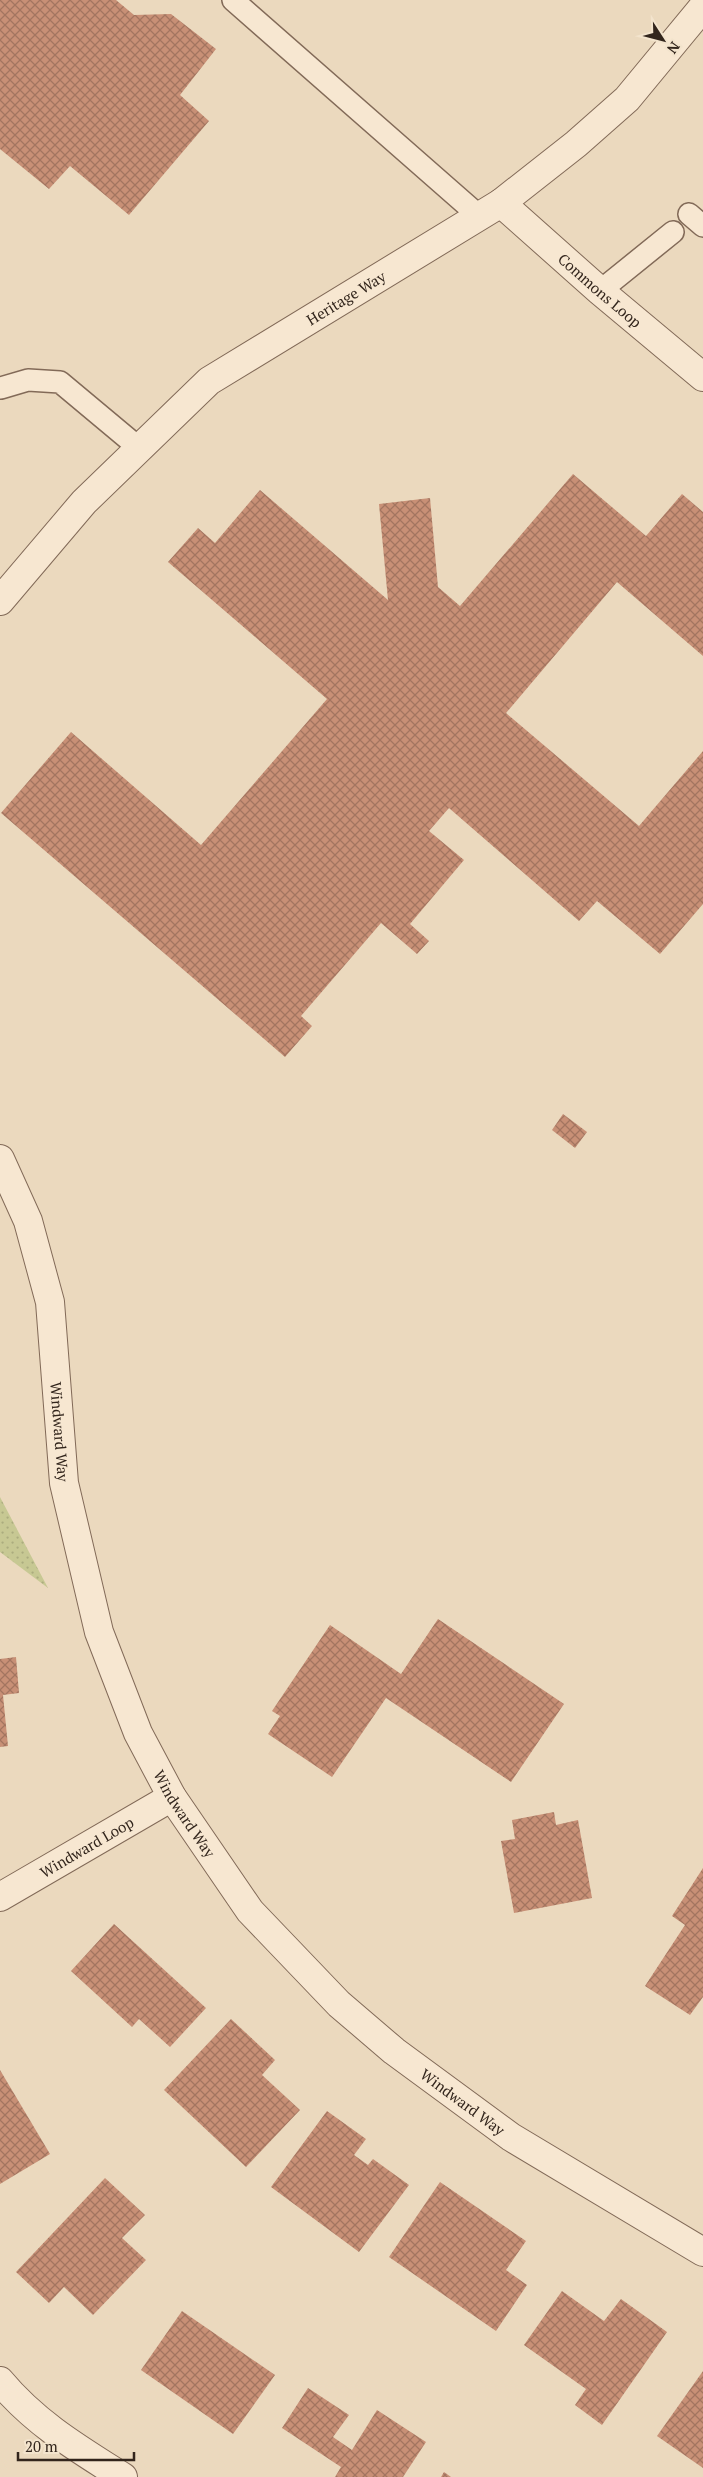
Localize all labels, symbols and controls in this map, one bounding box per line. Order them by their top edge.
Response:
north arrow [638,15,688,65]
text: N [663,38,685,58]
street label: Commons Loop [554,249,646,332]
street label: Heritage Way [302,266,389,329]
street label: Windward Way [46,1381,74,1483]
street label: Windward Way [149,1766,220,1861]
street label: Windward Loop [36,1812,137,1882]
street label: Windward Way [417,2064,510,2140]
scale bar [18,2430,134,2462]
text: 20 m [25,2436,58,2456]

